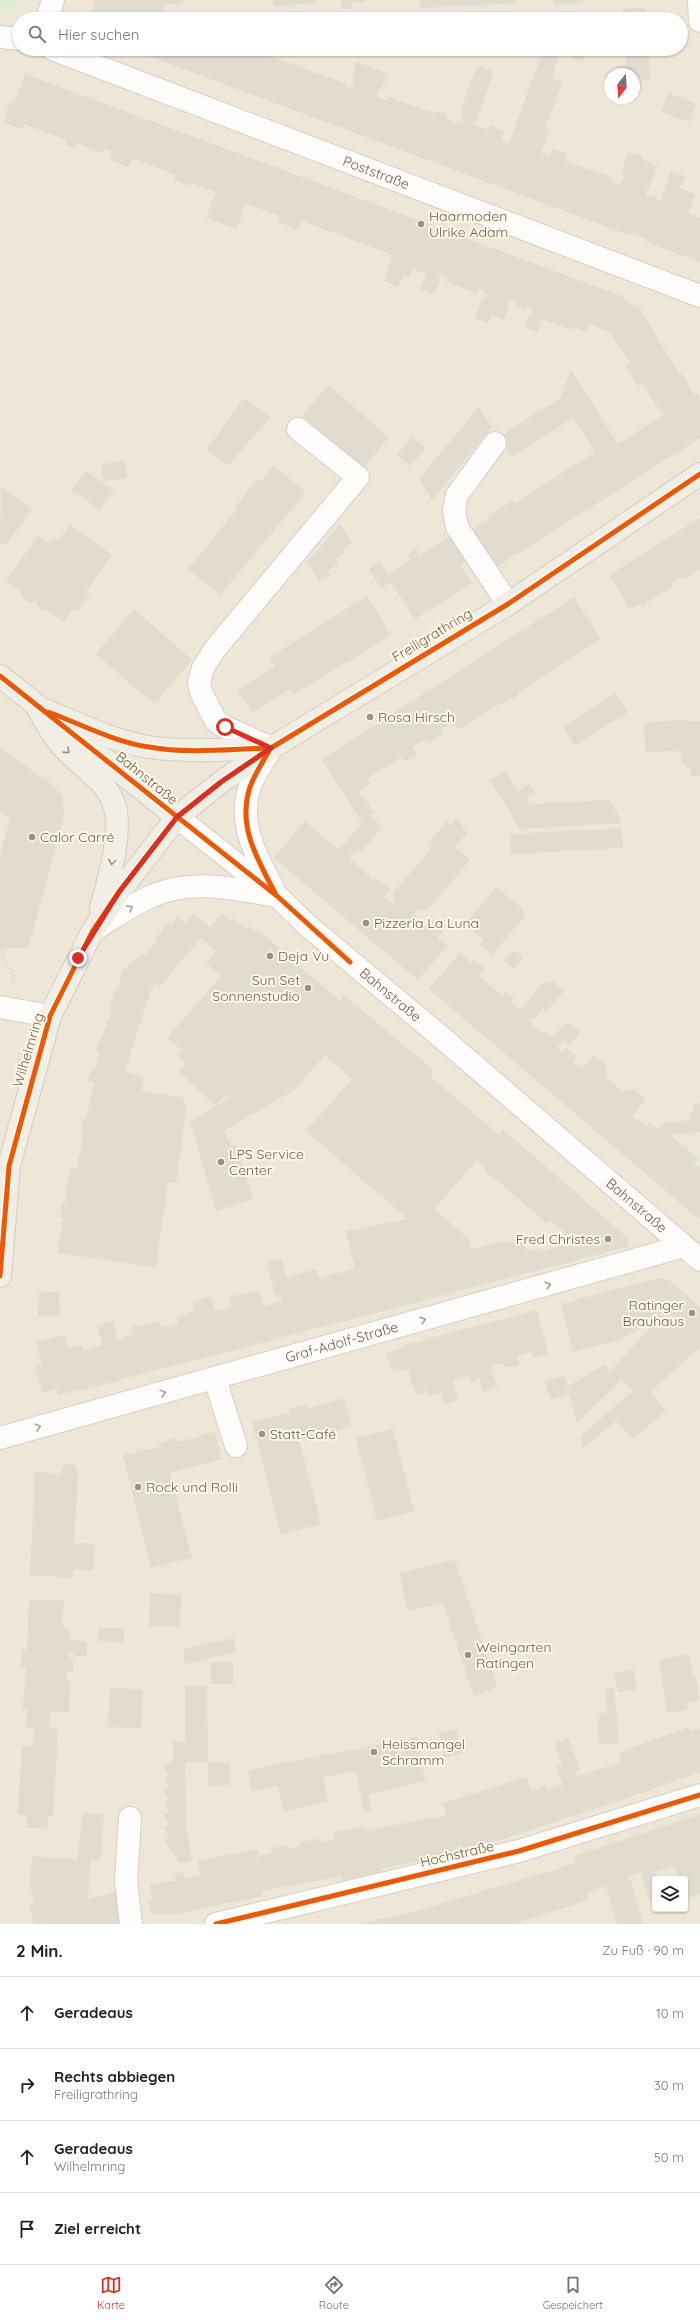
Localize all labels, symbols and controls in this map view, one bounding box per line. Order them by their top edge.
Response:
search box [12,12,688,56]
icon: search [26,23,48,45]
text: Hier suchen [58,25,139,44]
north arrow [604,68,640,104]
street label: Poststraße [340,152,412,193]
place label: Haarmoden Ulrike Adam [429,207,508,241]
marker: Haarmoden Ulrike Adam [416,219,426,229]
street label: Freiligrathring [389,604,475,666]
place label: Rosa Hirsch [378,708,455,726]
marker: Rosa Hirsch [365,712,375,722]
route start [216,718,234,736]
one-way arrow [62,746,70,753]
street label: Bahnstraße [112,747,182,809]
place label: Calor Carré [40,828,114,846]
marker: Calor Carré [27,832,37,842]
one-way arrow [108,859,117,865]
one-way arrow [126,906,133,913]
place label: Pizzeria La Luna [374,914,479,932]
marker: Pizzeria La Luna [361,918,371,928]
place label: Deja Vu [278,947,329,965]
route end [69,949,87,967]
marker: Deja Vu [265,951,275,961]
street label: Bahnstraße [356,964,425,1026]
place label: Sun Set Sonnenstudio [212,971,300,1005]
marker: Sun Set Sonnenstudio [303,983,313,993]
street label: Wilhelmring [8,1011,48,1089]
place label: LPS Service Center [229,1145,304,1179]
marker: LPS Service Center [216,1157,226,1167]
street label: Bahnstraße [602,1174,671,1237]
place label: Fred Christes [516,1230,600,1248]
marker: Fred Christes [603,1234,613,1244]
one-way arrow [544,1281,551,1290]
place label: Ratinger Brauhaus [623,1296,685,1330]
marker: Ratinger Brauhaus [687,1308,697,1318]
one-way arrow [419,1316,426,1325]
street label: Graf-Adolf-Straße [283,1318,400,1366]
one-way arrow [159,1389,166,1398]
one-way arrow [34,1424,41,1432]
place label: Statt-Café [270,1425,336,1443]
marker: Statt-Café [257,1429,267,1439]
place label: Rock und Rolli [146,1478,238,1496]
marker: Rock und Rolli [133,1482,143,1492]
place label: Weingarten Ratingen [476,1638,552,1672]
marker: Weingarten Ratingen [463,1650,473,1660]
place label: Heissmangel Schramm [382,1735,465,1769]
marker: Heissmangel Schramm [369,1747,379,1757]
street label: Hochstraße [418,1837,496,1871]
map controls [652,1876,688,1912]
button: layers [652,1876,688,1912]
text: 2 Min. [16,1940,63,1961]
text: Zu Fuß · 90 m [602,1942,684,1958]
icon: ahead [16,2002,38,2024]
text: Geradeaus [54,2003,133,2022]
text: 10 m [656,2005,684,2021]
text: Rechts abbiegen [54,2067,175,2086]
icon: right [16,2074,38,2096]
text: 30 m [654,2077,684,2093]
text: Freiligrathring [54,2086,138,2102]
text: Geradeaus [54,2139,133,2158]
icon: ahead [16,2146,38,2168]
text: 50 m [654,2149,684,2165]
text: Wilhelmring [54,2158,125,2174]
icon: arrive [16,2218,38,2240]
text: Ziel erreicht [54,2219,141,2238]
tab: Karte [97,2274,125,2312]
tab: Route [319,2274,349,2312]
tab: Gespeichert [543,2274,603,2312]

